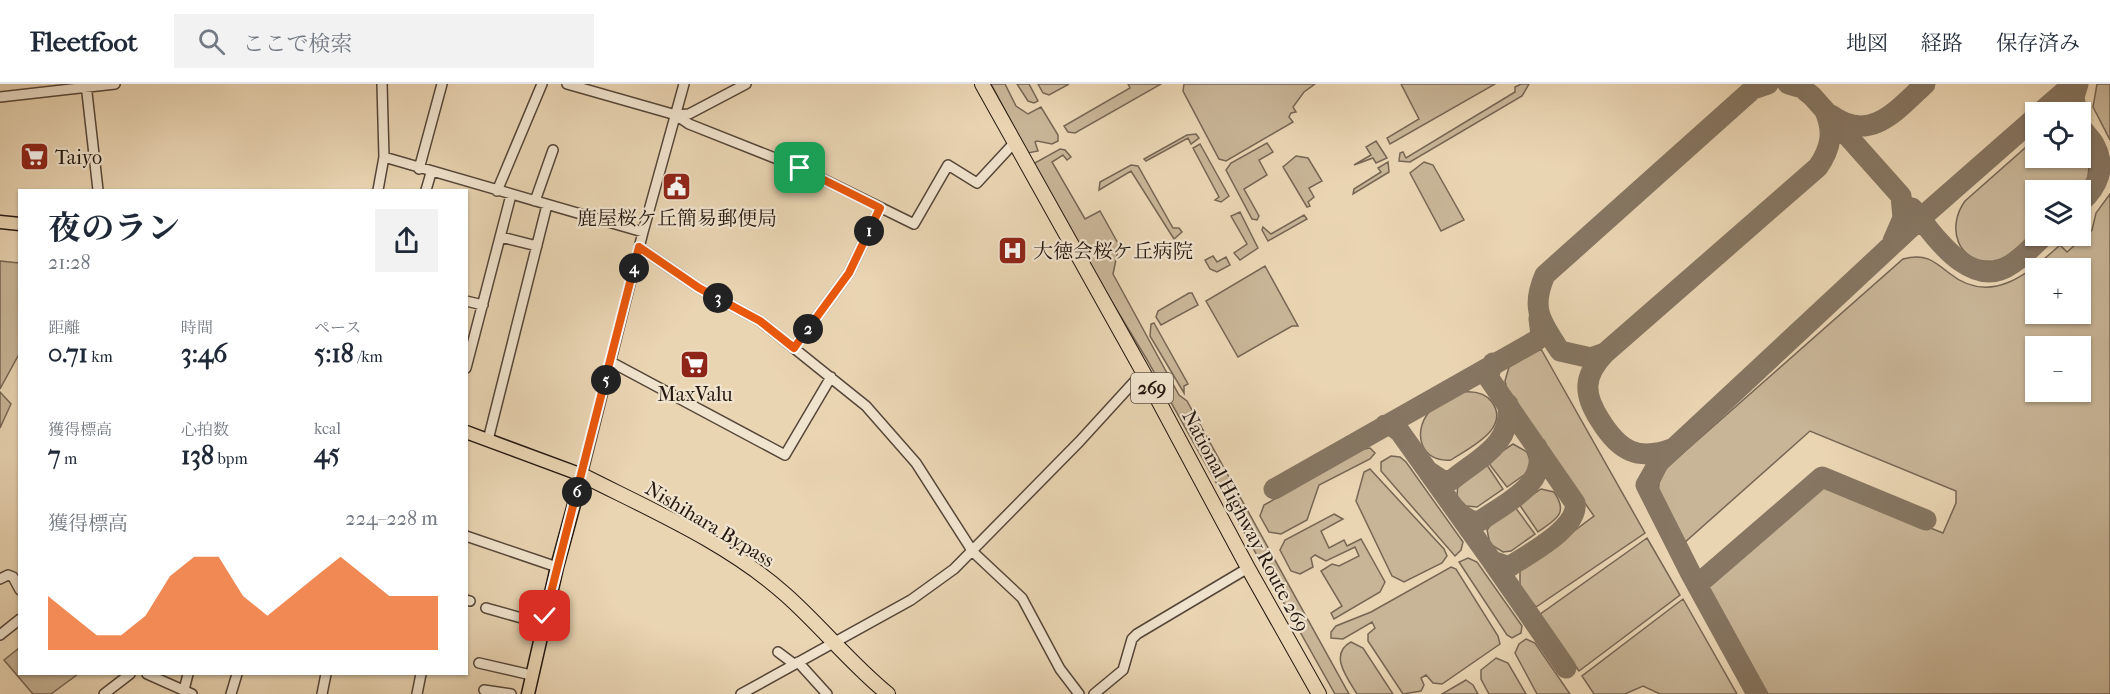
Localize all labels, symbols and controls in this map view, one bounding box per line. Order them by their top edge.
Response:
search box [174,14,594,68]
text: Fleetfoot [30,25,138,58]
icon: search [195,25,228,58]
text: ここで検索 [243,31,353,57]
text: 地図 [1846,31,1888,55]
text: 経路 [1921,31,1963,55]
text: 保存済み [1996,31,2080,55]
map controls [2025,102,2091,402]
button: locate [2025,102,2091,168]
supermarket icon: Taiyo [18,141,50,173]
pin [774,142,825,193]
place label: Taiyo [55,146,102,169]
icon: arrive [783,151,816,184]
public building icon: 鹿屋桜ケ丘簡易郵便局 [661,171,693,203]
button: layers [2025,180,2091,246]
place label: 鹿屋桜ケ丘簡易郵便局 [577,207,777,230]
text: 夜のラン [48,209,180,248]
button: share [375,209,438,272]
pin: 1 [854,216,884,246]
text: 1 [866,221,872,240]
hospital icon: 大徳会桜ケ丘病院 [996,235,1028,267]
place label: 大徳会桜ケ丘病院 [1033,240,1193,263]
text: 21:28 [48,251,91,274]
pin: 4 [619,253,649,283]
text: 4 [629,258,639,277]
button: + [2025,258,2091,324]
pin: 3 [703,283,733,313]
text: 3 [715,288,721,307]
pin: 2 [793,314,823,344]
text: 距離 [48,318,80,337]
text: 時間 [181,318,213,337]
text: ペース [314,318,361,337]
text: 2 [804,319,812,338]
button: − [2025,336,2091,402]
text: 0.71 [48,338,88,369]
text: 3:46 [181,338,227,369]
text: 5:18 [314,338,354,369]
text: km [88,347,113,366]
text: /km [354,347,383,366]
supermarket icon: MaxValu [679,348,711,380]
pin: 5 [591,365,621,395]
text: 5 [603,370,609,389]
road number: 269 [1131,373,1173,403]
place label: MaxValu [657,383,733,406]
street label: National Highway Route 269 [1177,407,1314,636]
text: kcal [314,419,341,438]
text: 獲得標高 [48,420,112,439]
text: 心拍数 [181,420,229,439]
text: 45 [314,438,340,469]
text: 7 [48,440,61,471]
text: 138 [181,440,214,471]
text: m [61,449,77,468]
text: bpm [214,449,248,468]
pin: 6 [562,477,592,507]
street label: Nishihara Bypass [641,477,778,572]
text: 6 [573,482,581,501]
text: 224–228 m [345,507,438,530]
text: 獲得標高 [48,512,128,535]
pin [519,590,570,641]
icon: check [528,599,561,632]

